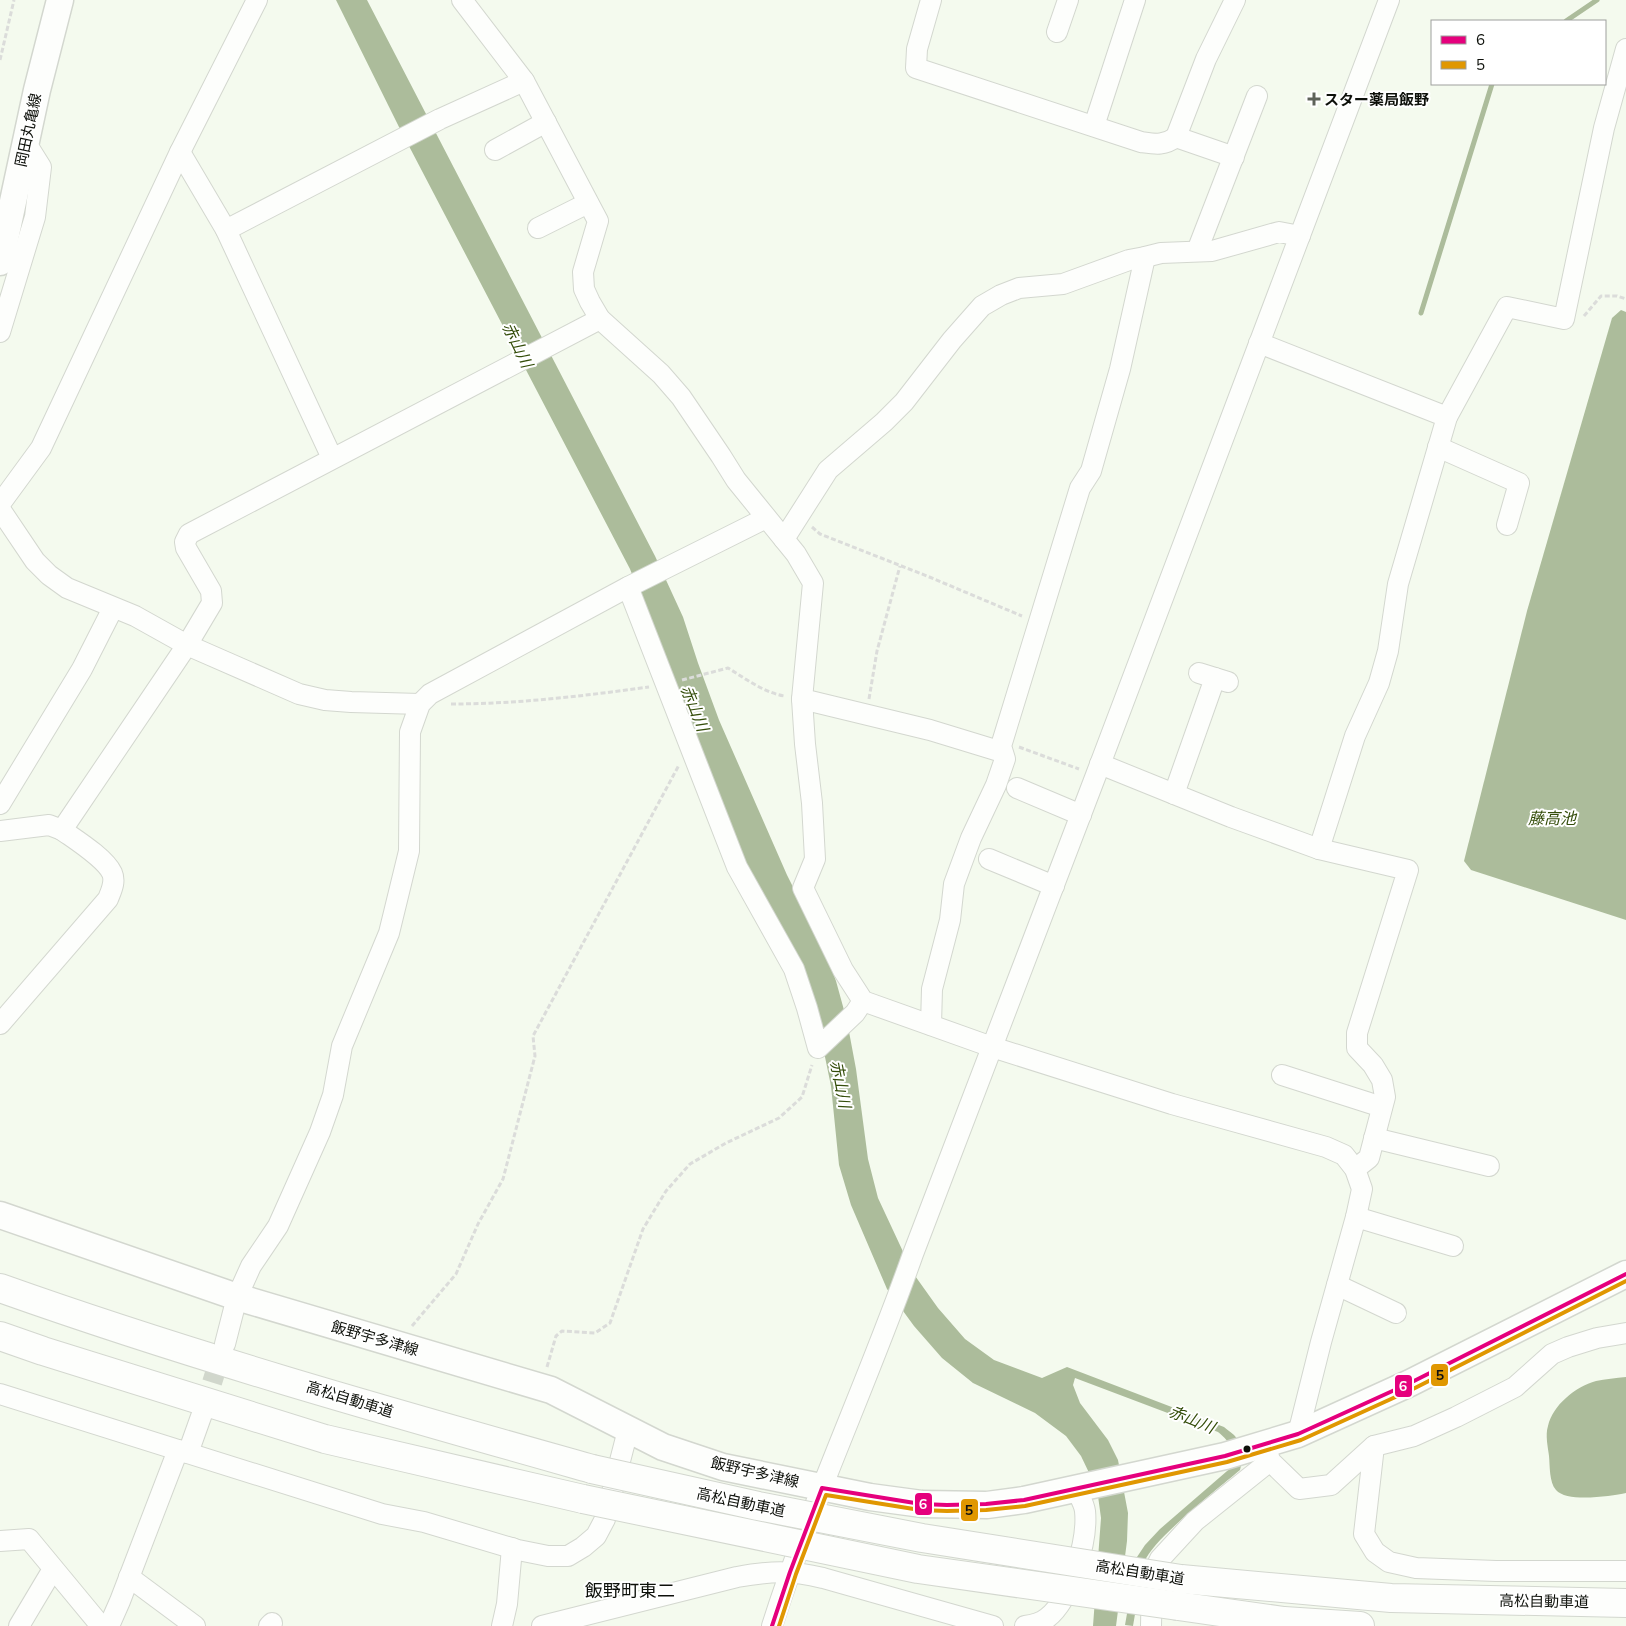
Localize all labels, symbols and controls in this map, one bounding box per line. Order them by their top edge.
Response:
legend [1431,20,1606,85]
text: 6 [1476,30,1485,49]
text: 5 [1476,55,1485,74]
place label: スター薬局飯野 [1324,90,1429,109]
street label: 岡田丸亀線 [11,91,45,169]
marker: スター薬局飯野 [1308,93,1320,105]
water label: 赤山川 [498,319,538,373]
water label: 赤山川 [677,682,714,736]
water label: 藤高池 [1528,808,1578,828]
water label: 赤山川 [827,1059,856,1111]
street label: 飯野宇多津線 [329,1316,421,1360]
line badge: 5 [1430,1363,1449,1387]
text: 5 [1436,1366,1444,1384]
line badge: 6 [1394,1374,1413,1398]
street label: 高松自動車道 [304,1377,396,1421]
text: 6 [1399,1377,1407,1395]
water label: 赤山川 [1166,1401,1220,1438]
unlabelled marker [1242,1444,1252,1454]
street label: 飯野宇多津線 [709,1453,801,1491]
street label: 高松自動車道 [695,1483,787,1521]
line badge: 6 [914,1492,933,1516]
text: 6 [919,1495,927,1513]
line badge: 5 [960,1498,979,1522]
text: 5 [965,1501,973,1519]
street label: 高松自動車道 [1094,1556,1186,1588]
district label: 飯野町東二 [585,1579,675,1602]
street label: 高松自動車道 [1499,1591,1589,1611]

